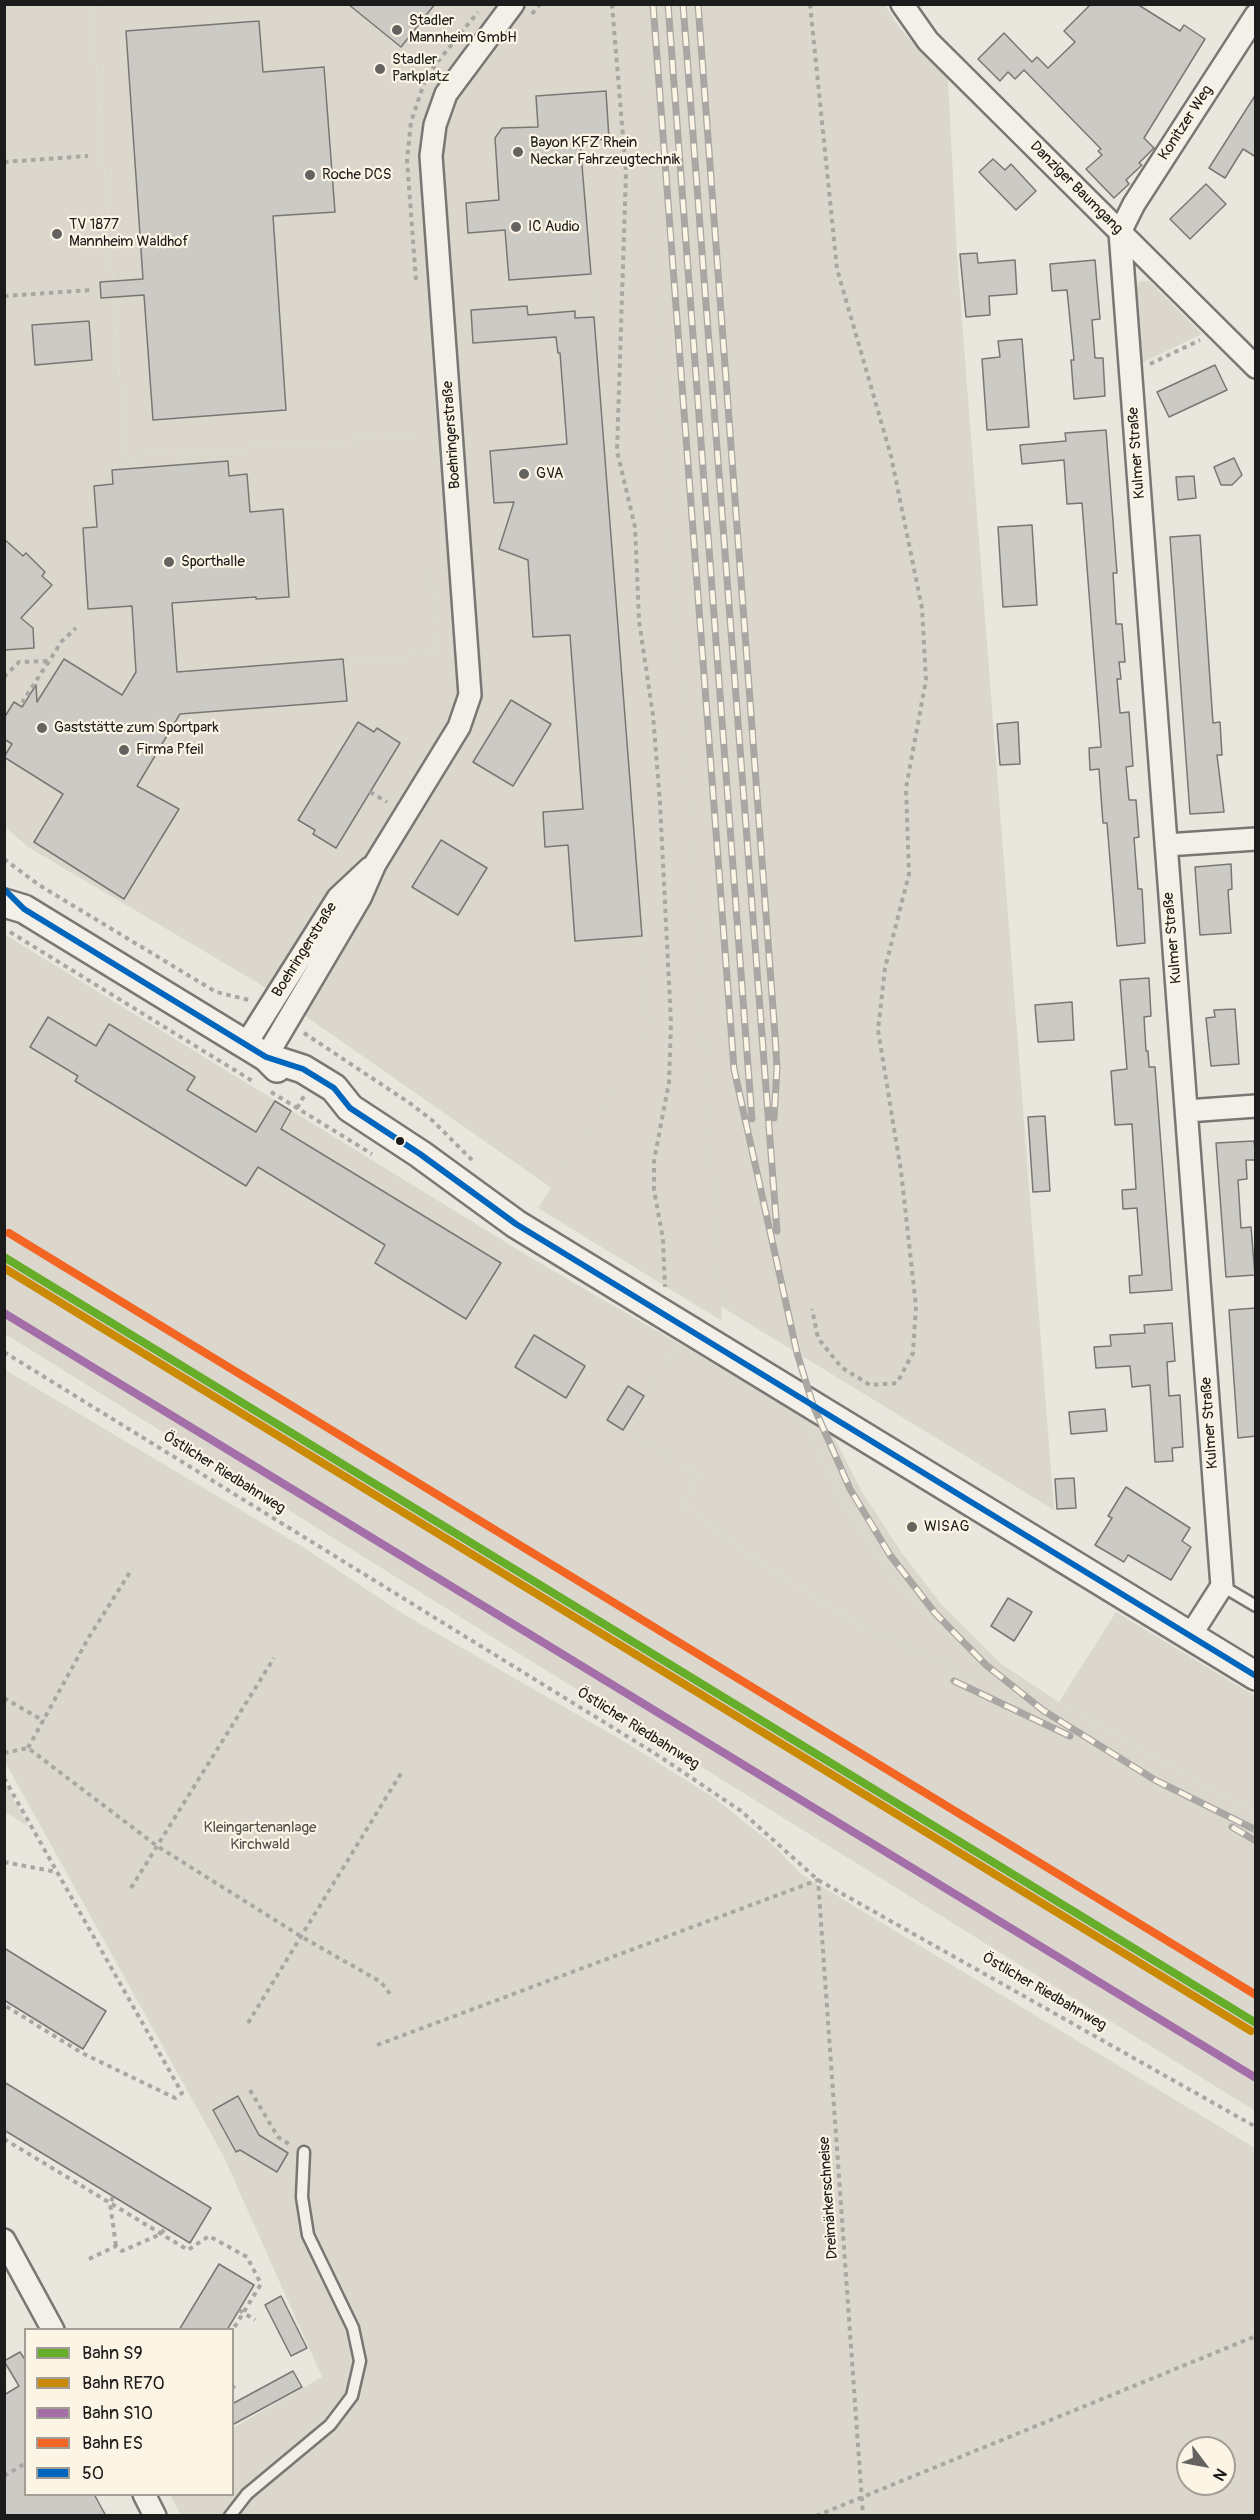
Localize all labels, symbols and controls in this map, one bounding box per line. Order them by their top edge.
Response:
place label: Stadler Mannheim GmbH [409,12,517,47]
marker: Stadler Mannheim GmbH [390,23,404,37]
place label: Stadler Parkplatz [392,51,449,86]
marker: Stadler Parkplatz [373,62,387,76]
street label: Konitzer Weg [1155,82,1217,164]
place label: Bayon KFZ Rhein Neckar Fahrzeugtechnik [530,134,680,169]
street label: Danziger Baumgang [1026,138,1126,238]
marker: Bayon KFZ Rhein Neckar Fahrzeugtechnik [511,145,525,159]
place label: Roche DCS [322,166,391,184]
marker: Roche DCS [303,168,317,182]
place label: TV 1877 Mannheim Waldhof [69,216,189,251]
place label: IC Audio [528,218,579,236]
marker: IC Audio [509,220,523,234]
marker: TV 1877 Mannheim Waldhof [50,227,64,241]
street label: Boehringerstraße [439,380,465,490]
street label: Kulmer Straße [1125,406,1149,500]
place label: GVA [536,465,564,483]
marker: GVA [517,467,531,481]
place label: Sporthalle [181,553,245,571]
marker: Sporthalle [162,555,176,569]
place label: Gaststätte zum Sportpark [54,719,219,737]
marker: Gaststätte zum Sportpark [35,721,49,735]
place label: Firma Pfeil [136,741,204,759]
marker: Firma Pfeil [117,743,131,757]
street label: Kulmer Straße [1160,891,1186,985]
street label: Boehringerstraße [269,899,341,1001]
unlabelled marker [394,1135,406,1147]
street label: Kulmer Straße [1198,1376,1222,1470]
street label: Östlicher Riedbahnweg [160,1428,288,1518]
place label: WISAG [924,1518,969,1536]
marker: WISAG [905,1520,919,1534]
street label: Östlicher Riedbahnweg [574,1684,702,1774]
park label: Kleingartenanlage Kirchwald [203,1819,317,1854]
street label: Östlicher Riedbahnweg [979,1949,1109,2035]
street label: Dreimärkerschneise [816,2136,842,2260]
legend [24,2328,234,2496]
text: Bahn S9 [82,2342,143,2365]
text: Bahn RE70 [82,2372,165,2395]
text: Bahn S10 [82,2402,153,2425]
text: Bahn ES [82,2432,143,2455]
north arrow [1176,2436,1236,2496]
text: 50 [82,2462,104,2485]
text: N [1208,2465,1231,2484]

